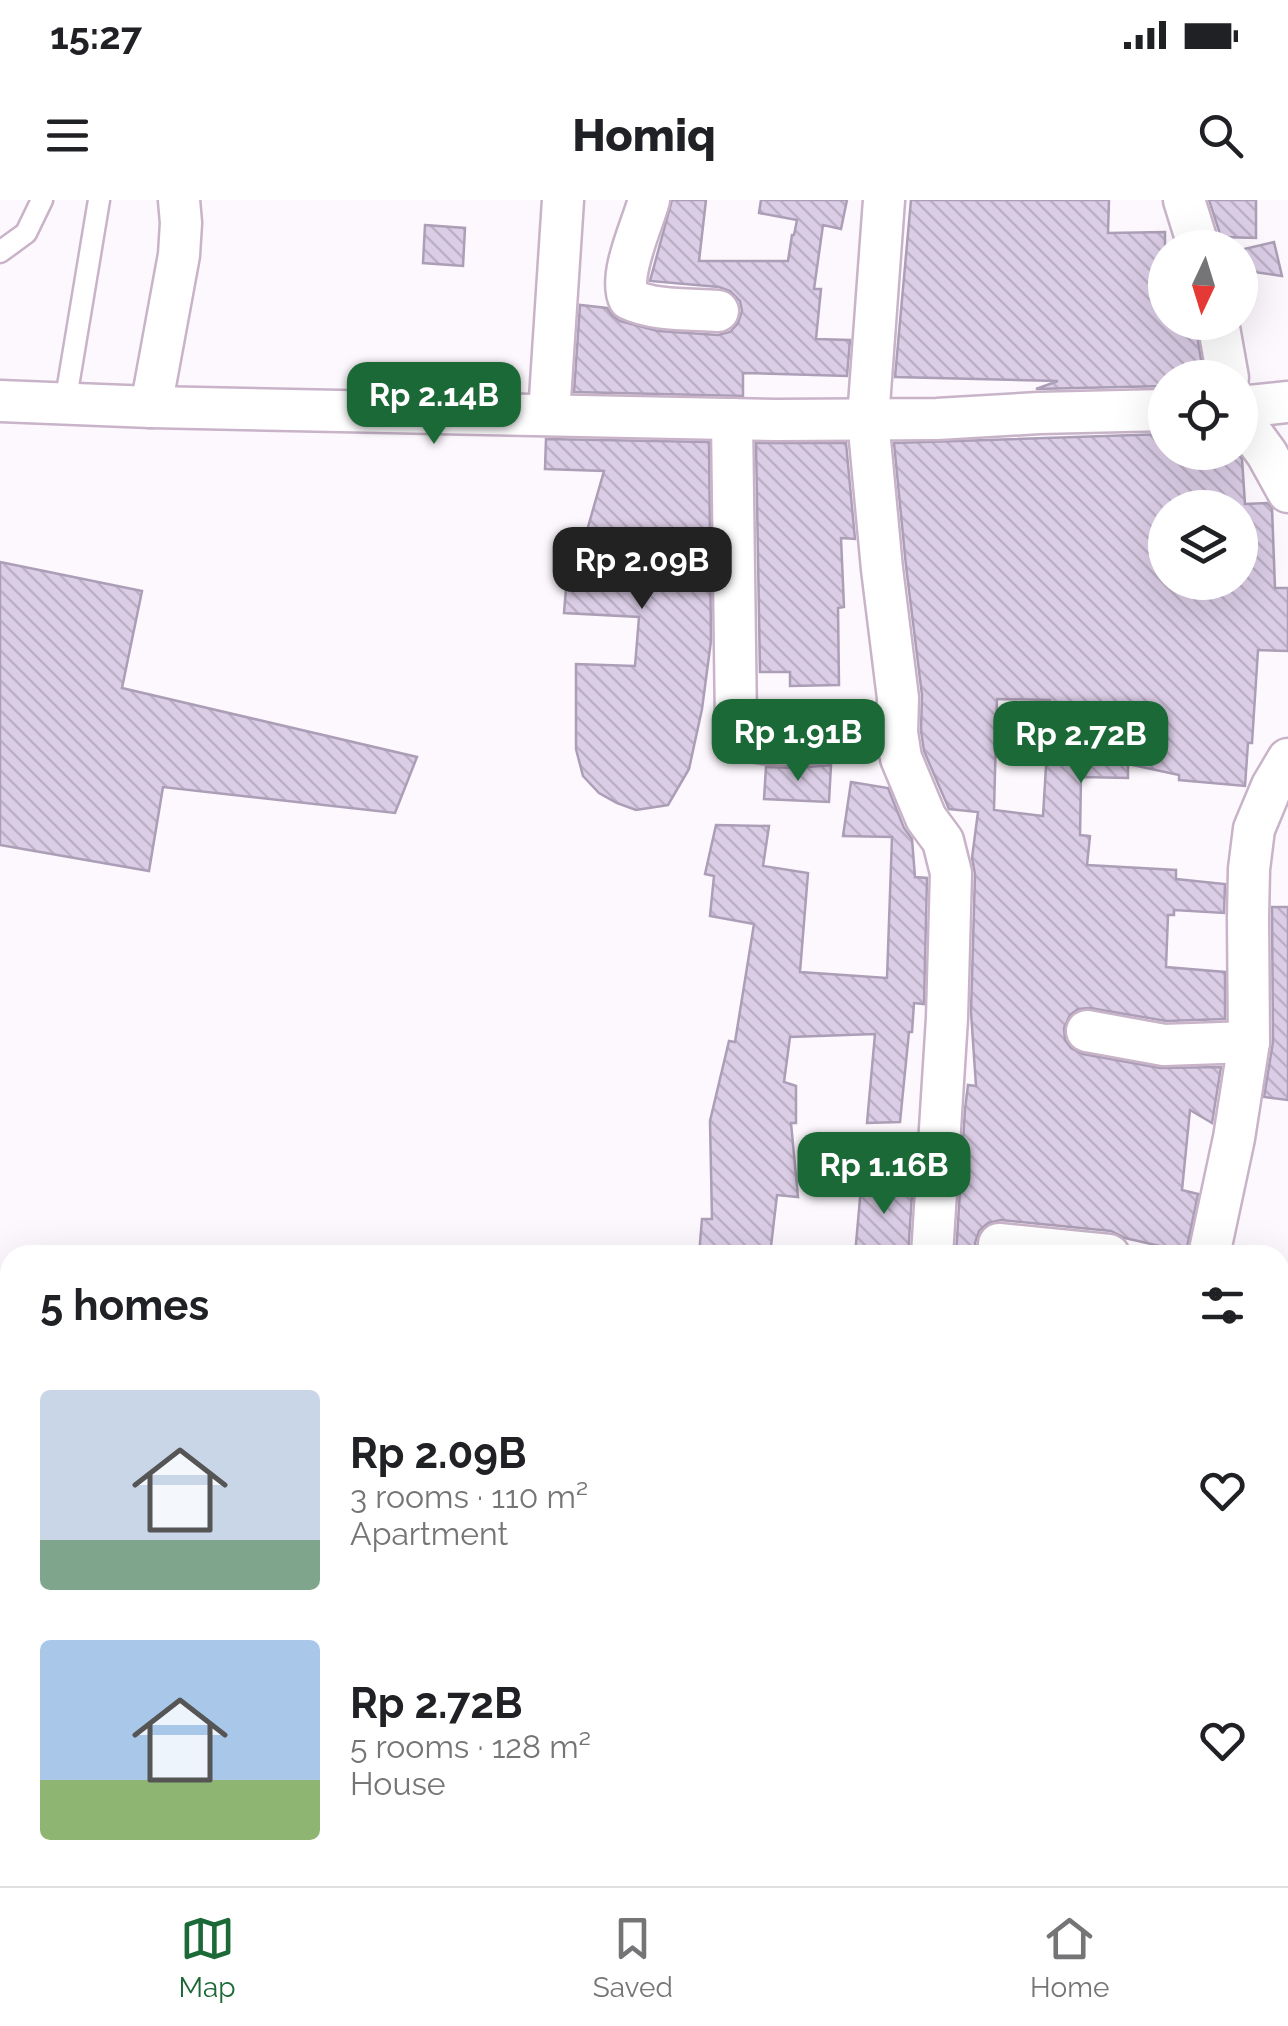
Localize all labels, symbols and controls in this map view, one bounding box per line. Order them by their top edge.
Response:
text: 15:27 [50,13,142,58]
icon: menu [40,108,95,163]
icon: search [1193,108,1248,163]
text: Homiq [572,109,716,162]
north arrow [1148,230,1258,340]
map controls [1148,230,1258,600]
button: locate [1148,360,1258,470]
pin: Rp 2.14B [331,362,537,447]
text: Rp 2.14B [369,376,499,413]
button: layers [1148,490,1258,600]
pin: Rp 2.09B [539,527,745,612]
text: Rp 2.09B [575,541,709,578]
pin: Rp 1.91B [695,699,901,784]
pin: Rp 2.72B [978,701,1184,786]
text: Rp 1.91B [734,713,862,750]
text: Rp 2.72B [1015,715,1147,752]
pin: Rp 1.16B [781,1132,987,1217]
text: Rp 1.16B [819,1146,949,1183]
icon: filters [1195,1278,1250,1333]
text: 5 homes [40,1281,209,1330]
text: Rp 2.09B [350,1429,527,1478]
icon: home [120,1430,240,1550]
icon: heart [1195,1463,1250,1518]
text: 3 rooms · 110 m² [350,1478,588,1515]
text: Apartment [350,1515,508,1552]
text: Rp 2.72B [350,1679,523,1728]
icon: home [120,1680,240,1800]
icon: heart [1195,1713,1250,1768]
text: 5 rooms · 128 m² [350,1728,591,1765]
text: House [350,1765,446,1802]
tab: Map [179,1911,236,2004]
tab: Saved [593,1911,673,2004]
tab: Home [1030,1911,1109,2004]

